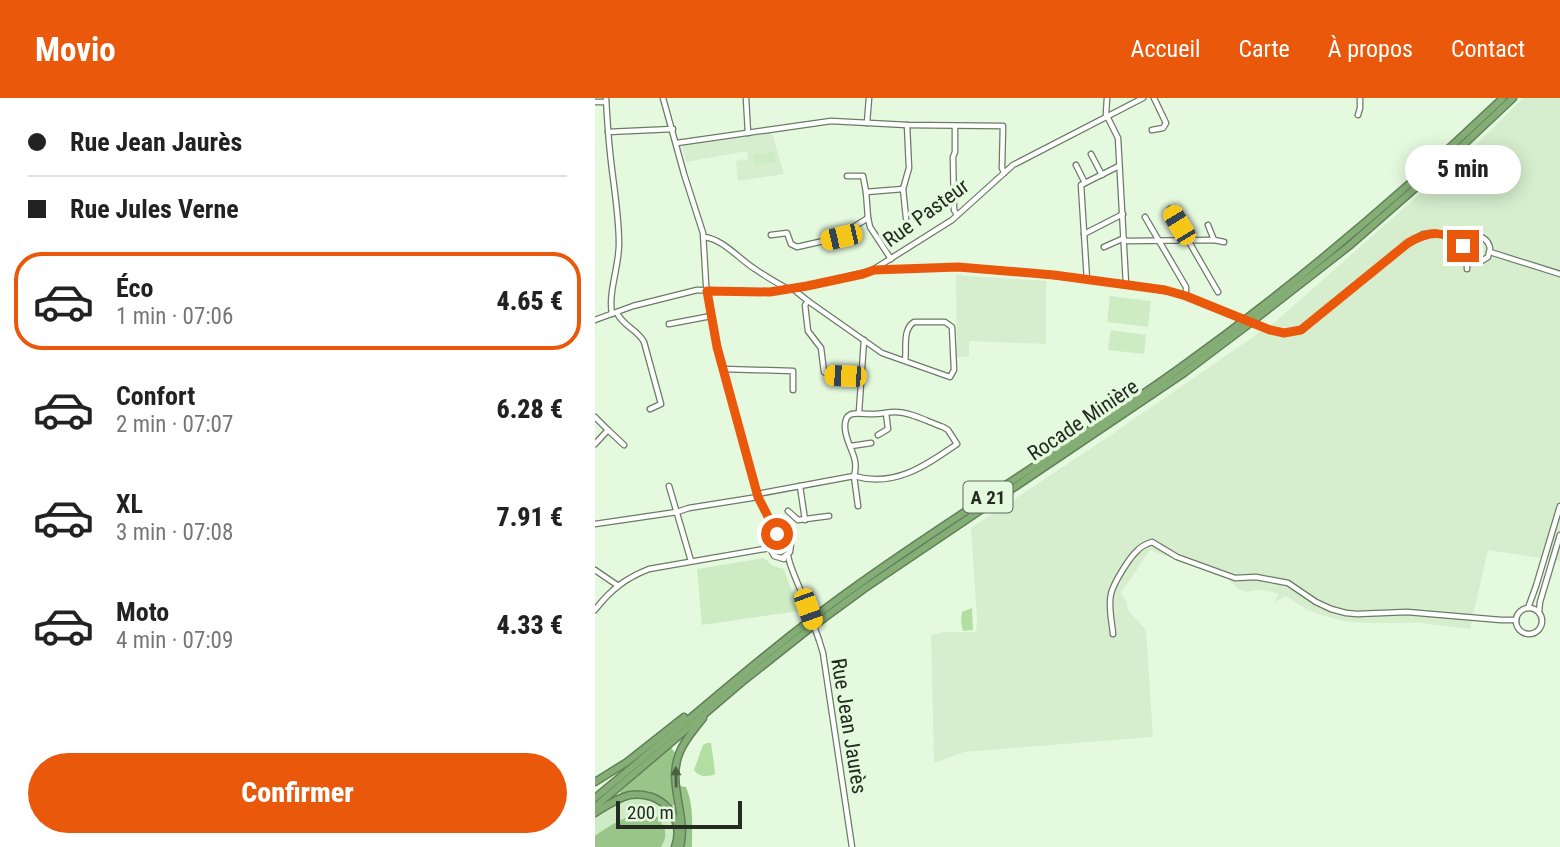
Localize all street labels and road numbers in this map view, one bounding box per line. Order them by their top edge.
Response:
street label: Rue Pasteur [879,174,973,252]
street label: Rocade Minière [1023,374,1143,466]
road number: A 21 [963,482,1013,512]
street label: Rue Jean Jaurès [826,656,872,796]

